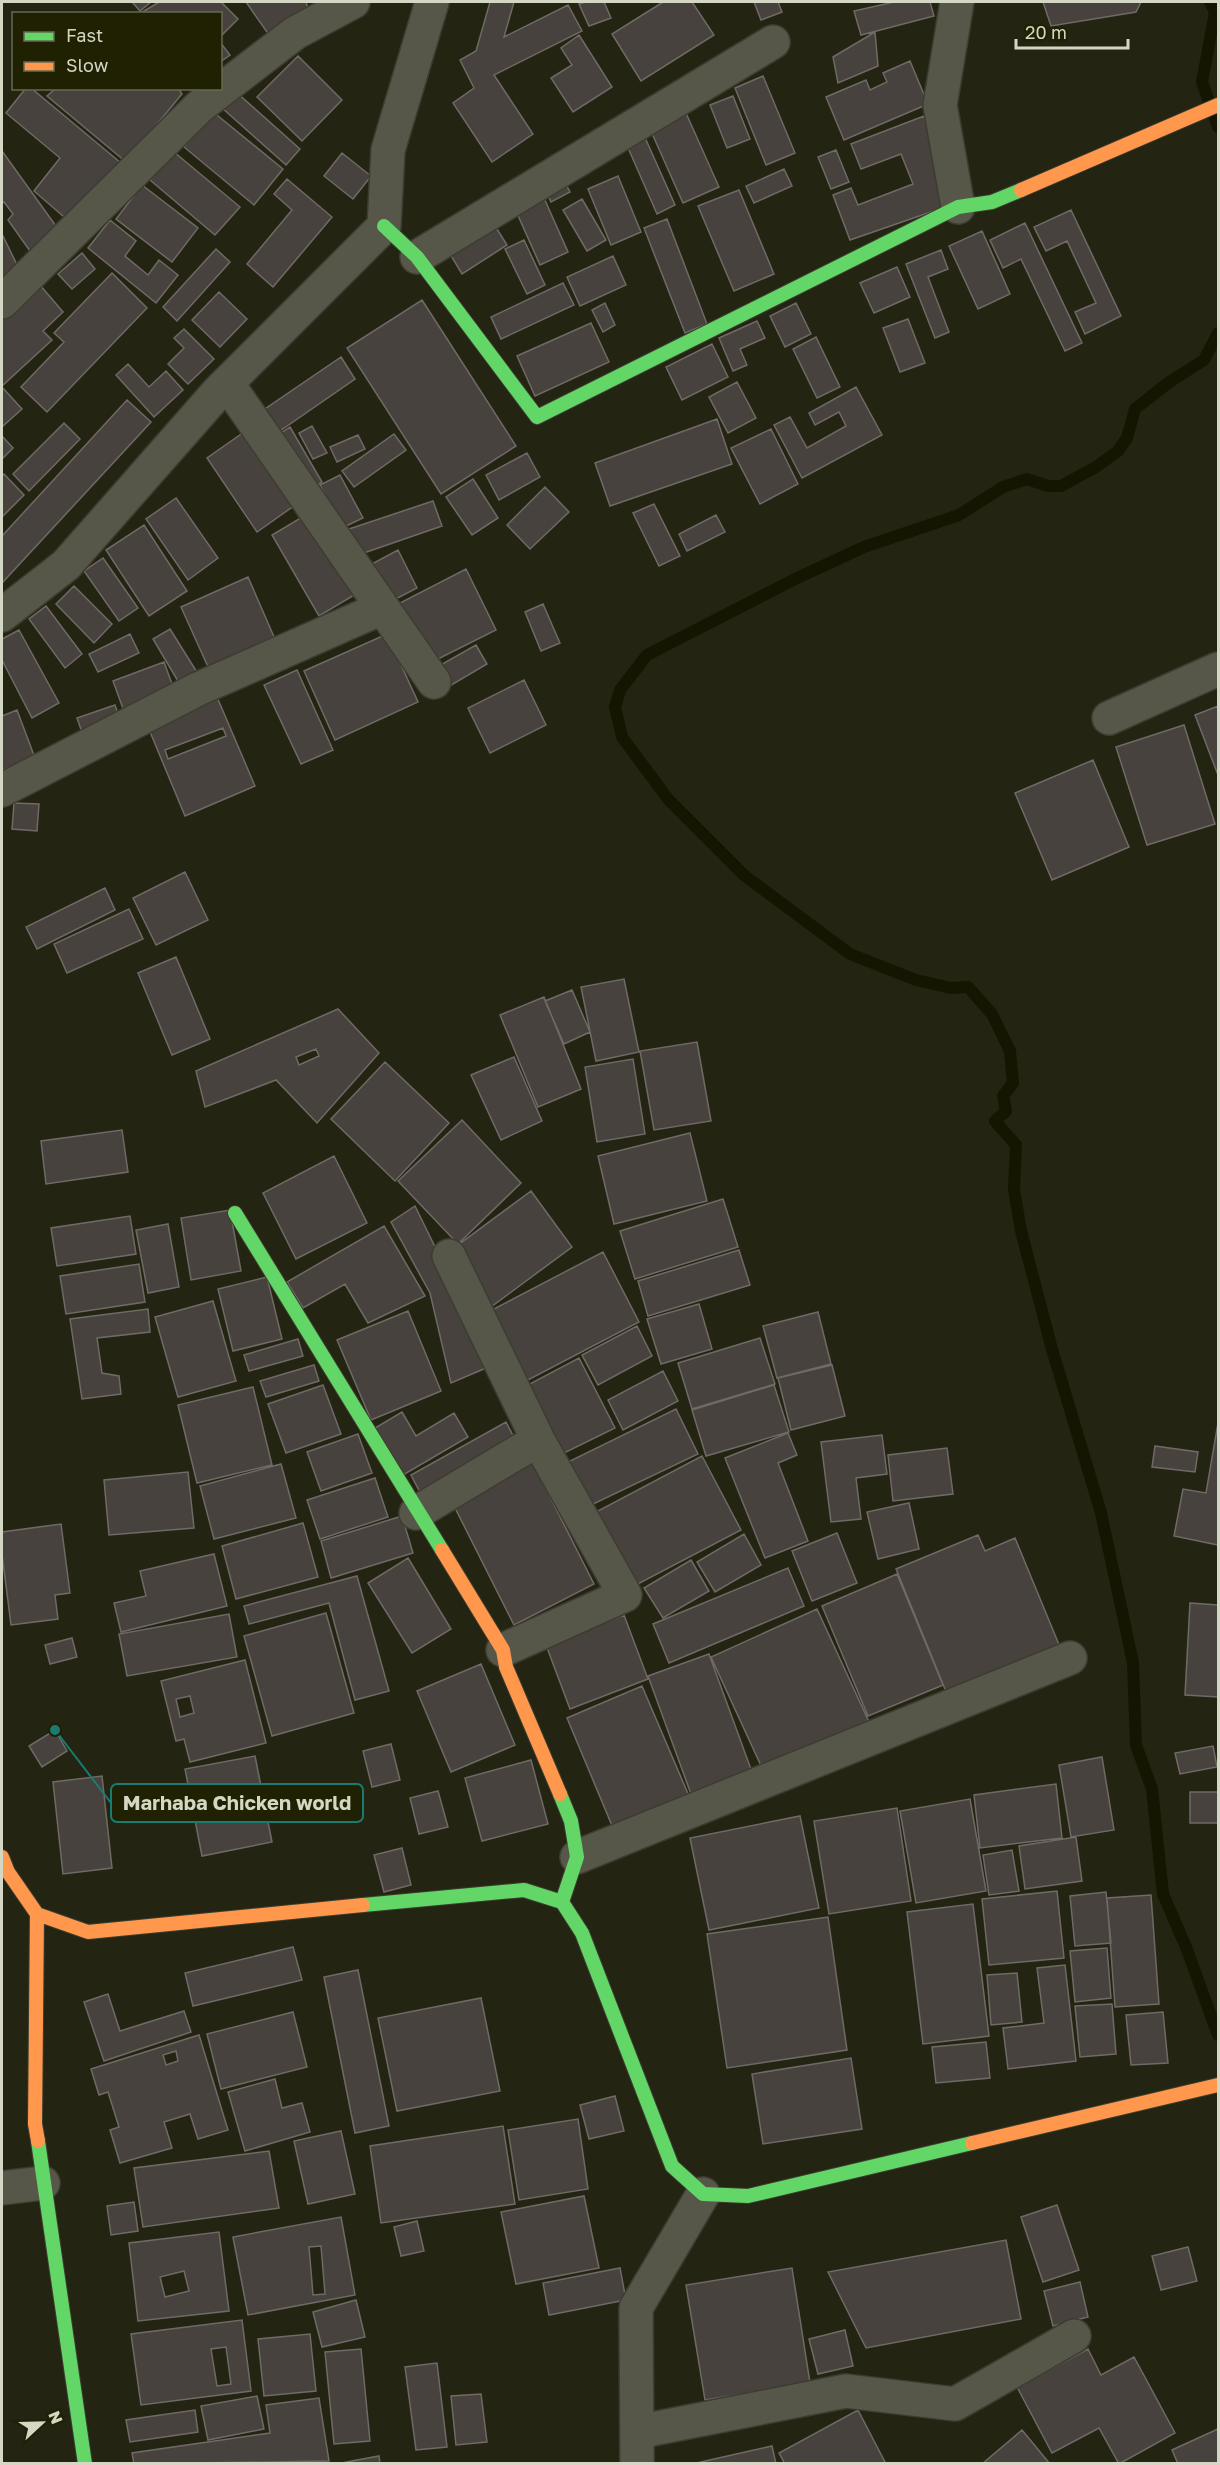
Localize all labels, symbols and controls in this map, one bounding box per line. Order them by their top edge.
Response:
legend [12,12,222,90]
scale bar [1016,12,1128,50]
text: 20 m [1025,21,1067,43]
text: Fast [66,24,103,46]
text: Slow [66,54,109,76]
callout: Marhaba Chicken world [111,1784,363,1822]
text: Marhaba Chicken world [123,1790,351,1814]
north arrow [12,2393,72,2453]
text: N [44,2408,67,2427]

